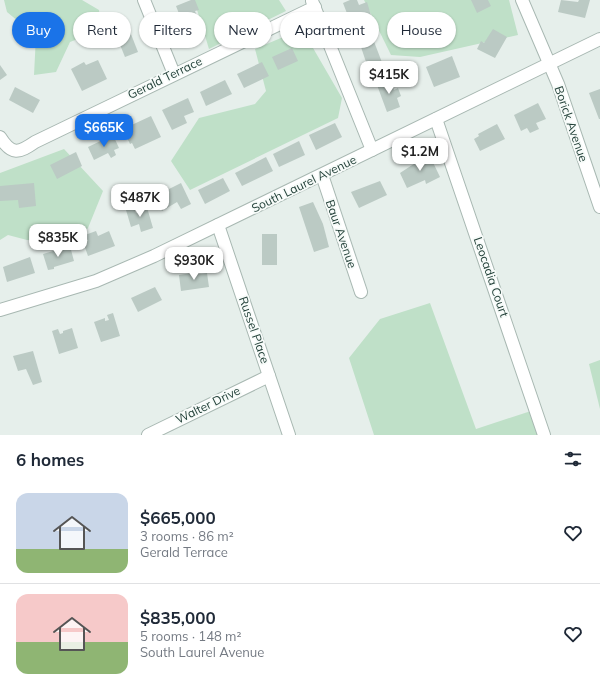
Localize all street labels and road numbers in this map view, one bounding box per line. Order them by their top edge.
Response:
street label: Gerald Terrace [125,53,204,102]
street label: Borick Avenue [551,84,591,164]
street label: South Laurel Avenue [249,152,359,215]
street label: Baur Avenue [323,198,360,270]
street label: Leocadia Court [471,235,512,319]
street label: Russel Place [236,294,273,365]
street label: Walter Drive [173,382,242,427]

